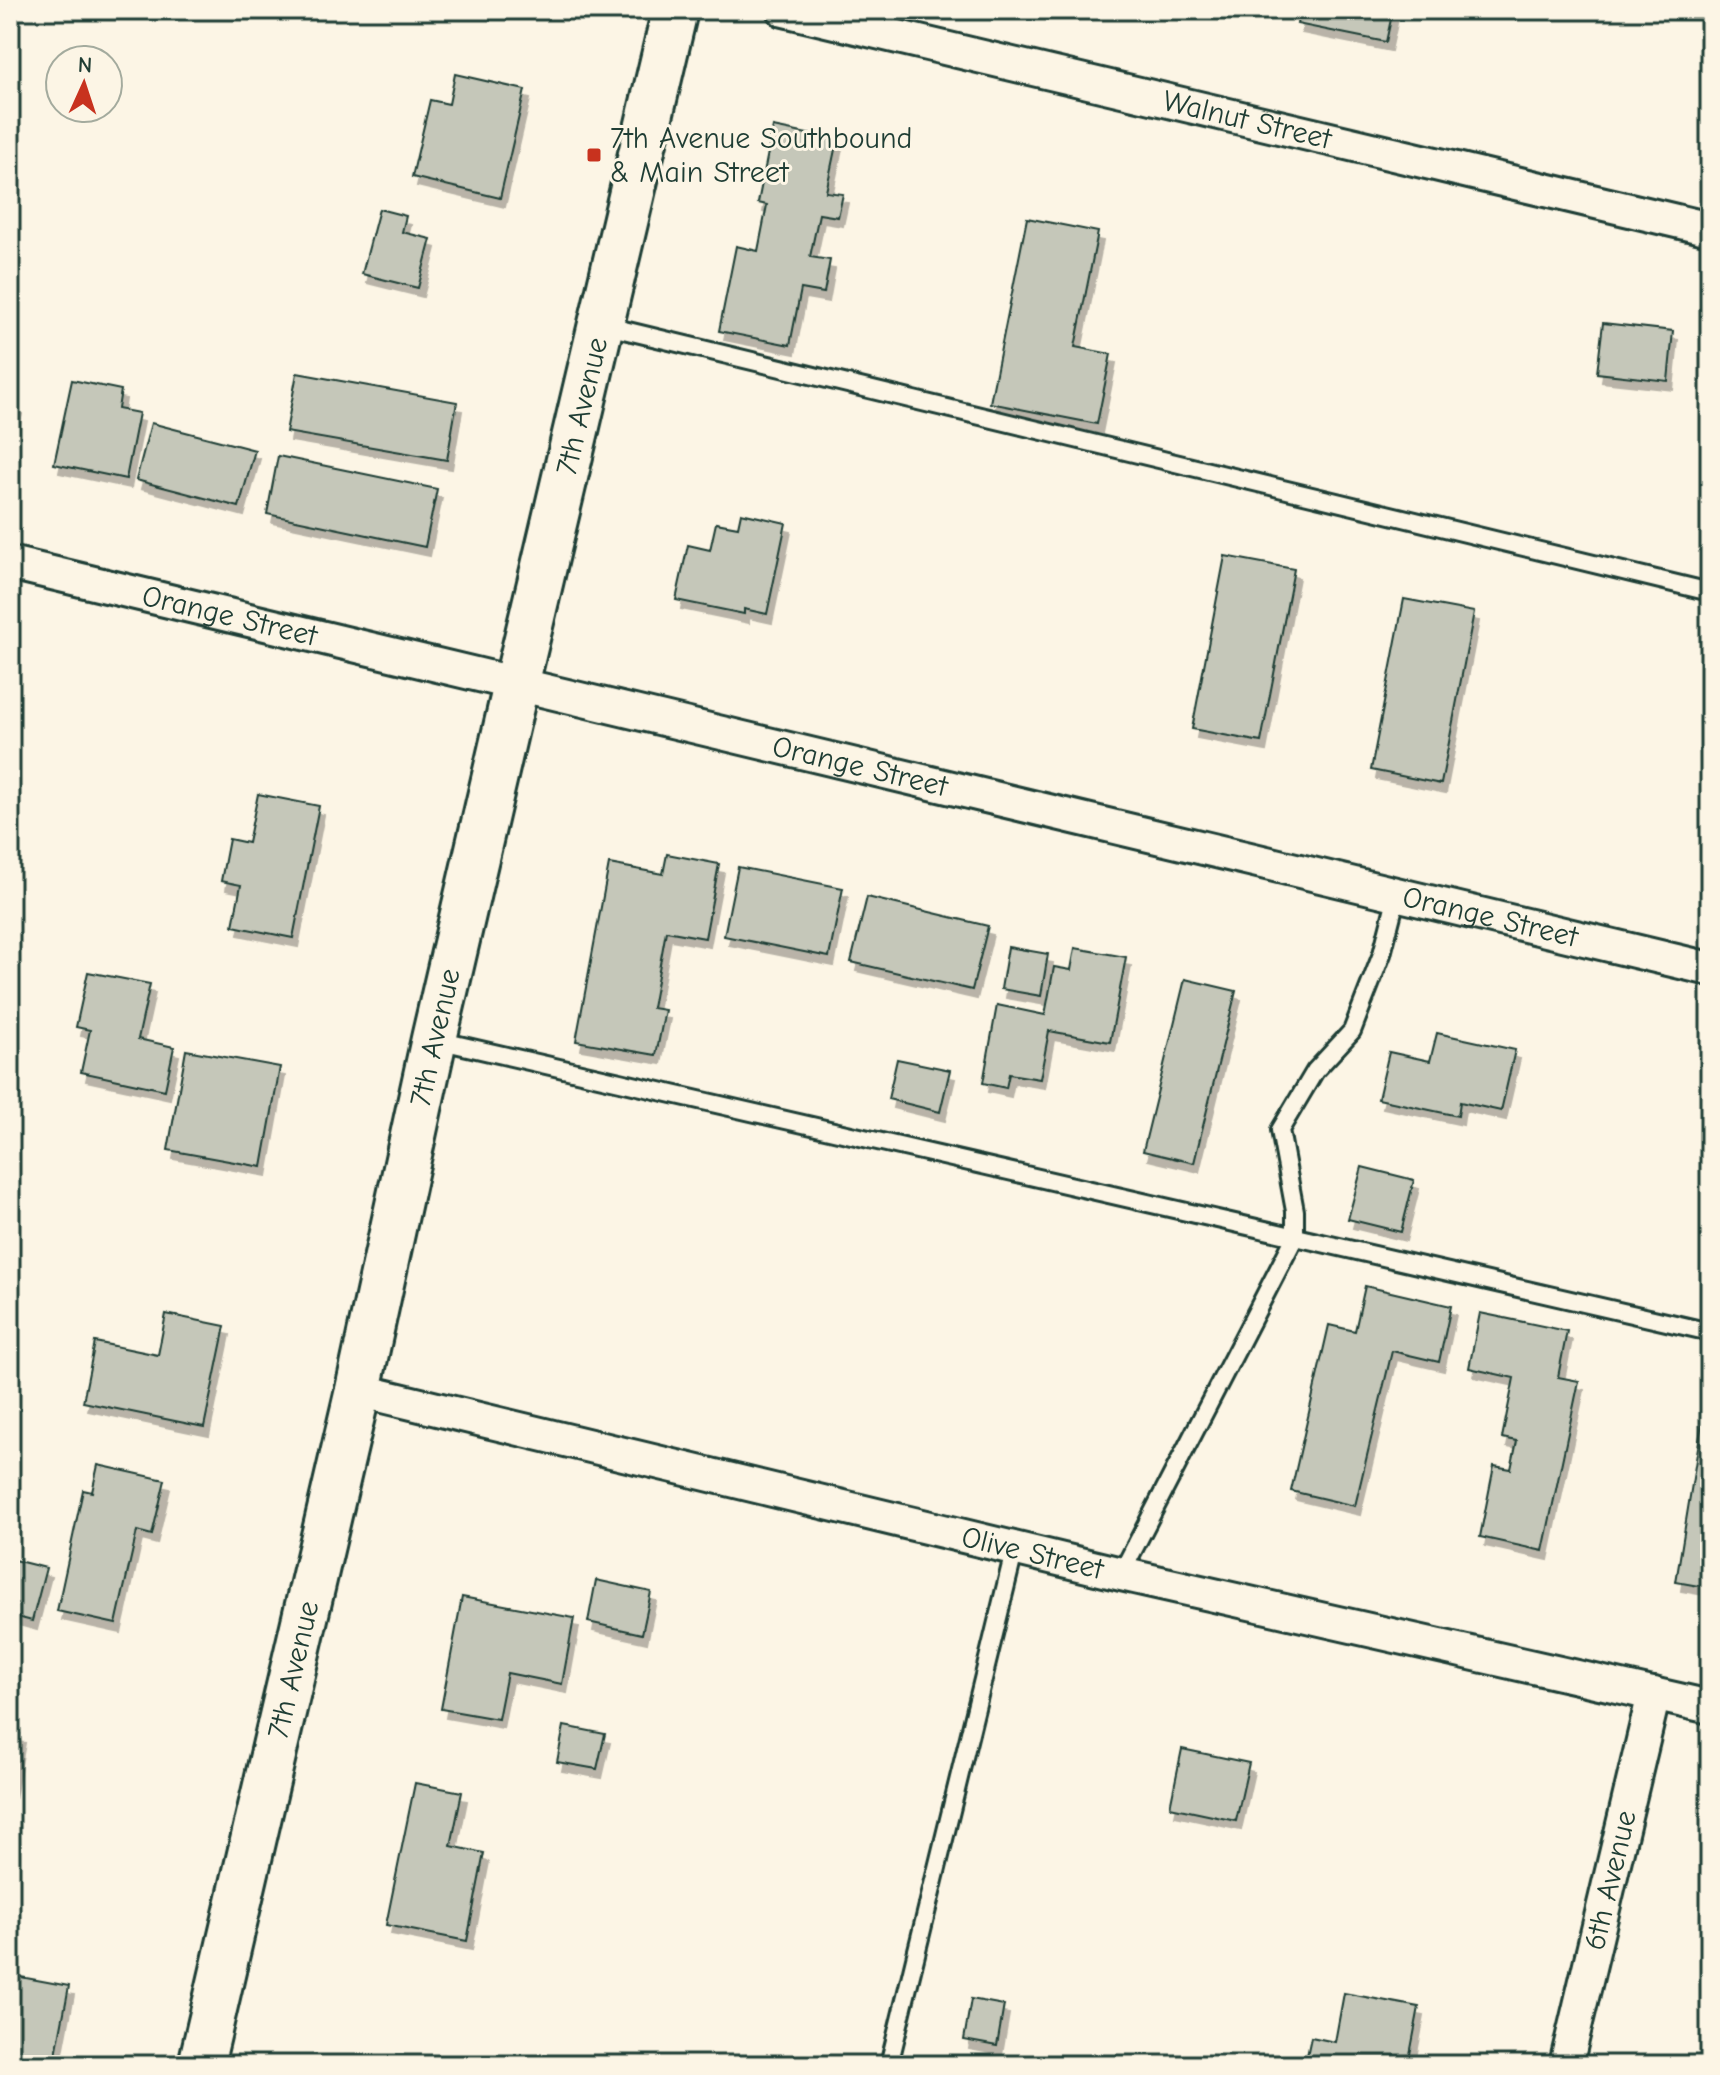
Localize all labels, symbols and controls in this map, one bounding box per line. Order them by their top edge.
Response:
north arrow [44,44,124,124]
text: N [77,52,93,78]
street label: Walnut Street [1160,83,1336,157]
place label: 7th Avenue Southbound & Main Street [610,121,912,190]
marker: 7th Avenue Southbound & Main Street [585,146,603,164]
street label: 7th Avenue [549,334,615,478]
street label: Orange Street [139,578,322,654]
street label: Orange Street [769,728,953,804]
street label: Orange Street [1399,879,1583,955]
street label: 7th Avenue [402,965,467,1109]
street label: Olive Street [958,1519,1109,1587]
street label: 7th Avenue [260,1597,326,1742]
street label: 6th Avenue [1576,1807,1643,1953]

